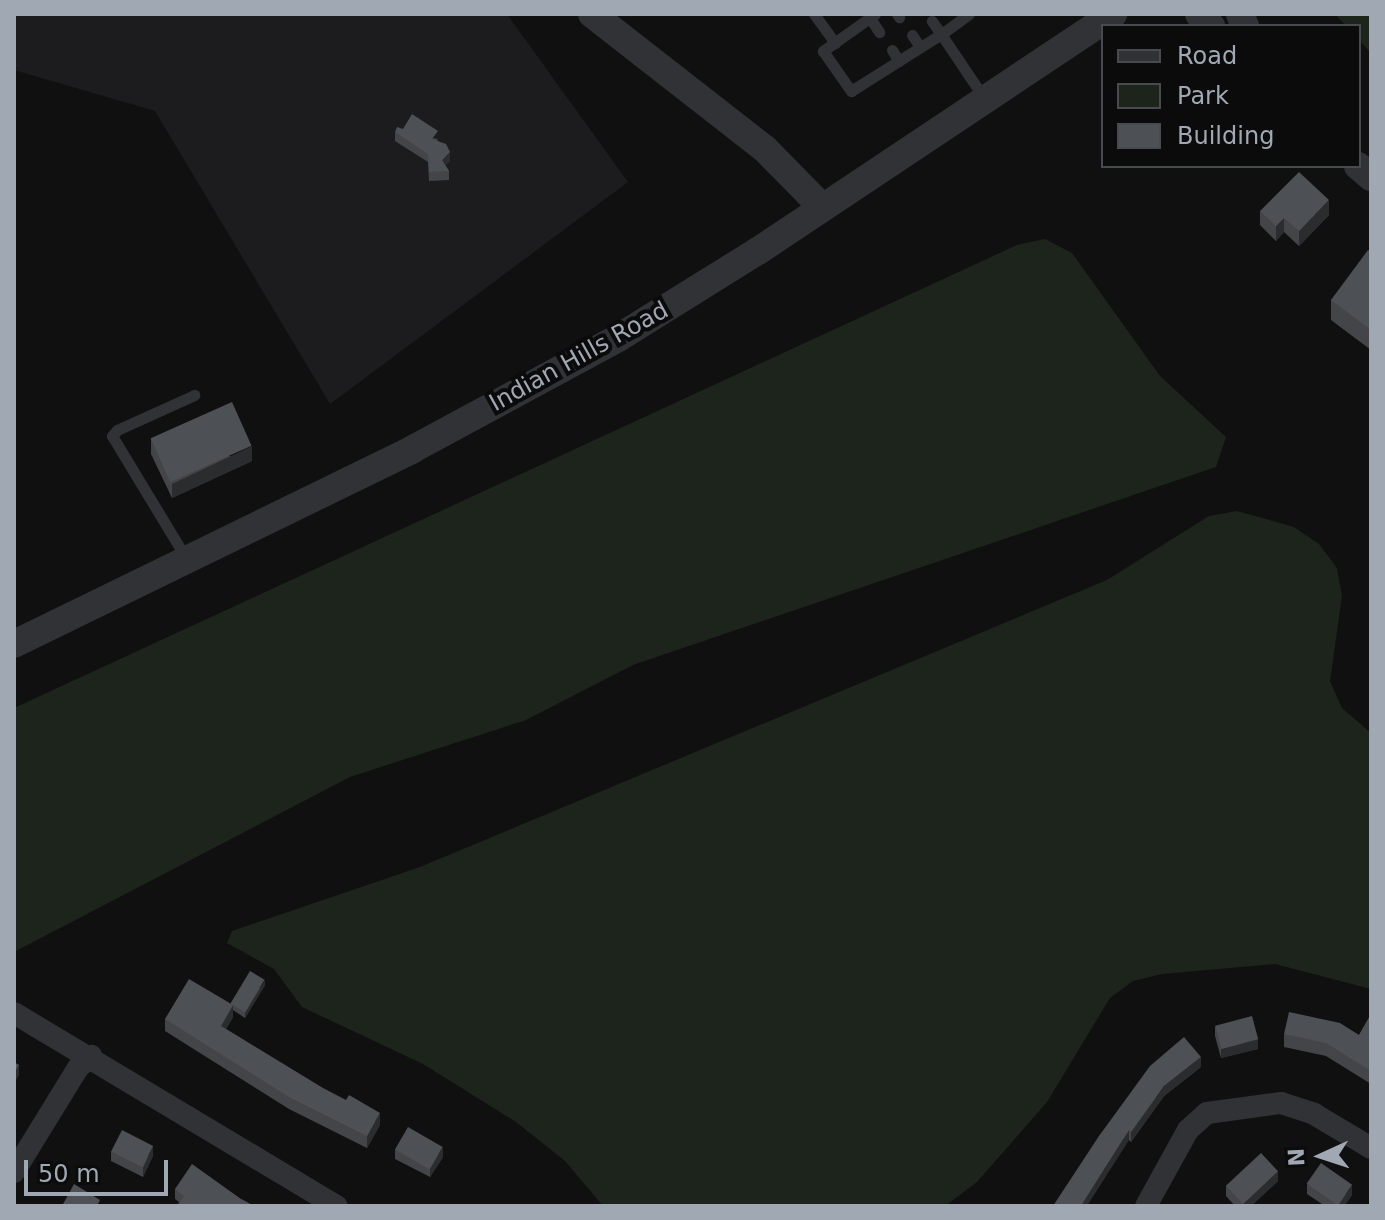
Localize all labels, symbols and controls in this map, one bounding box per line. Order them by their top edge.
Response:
legend [1101,24,1361,168]
text: Road [1177,42,1237,70]
text: Park [1177,82,1229,110]
text: Building [1177,122,1274,150]
street label: Indian Hills Road [484,296,674,418]
north arrow [1281,1116,1361,1196]
scale bar [28,1144,172,1194]
text: N [1284,1147,1309,1167]
text: 50 m [38,1160,100,1188]

